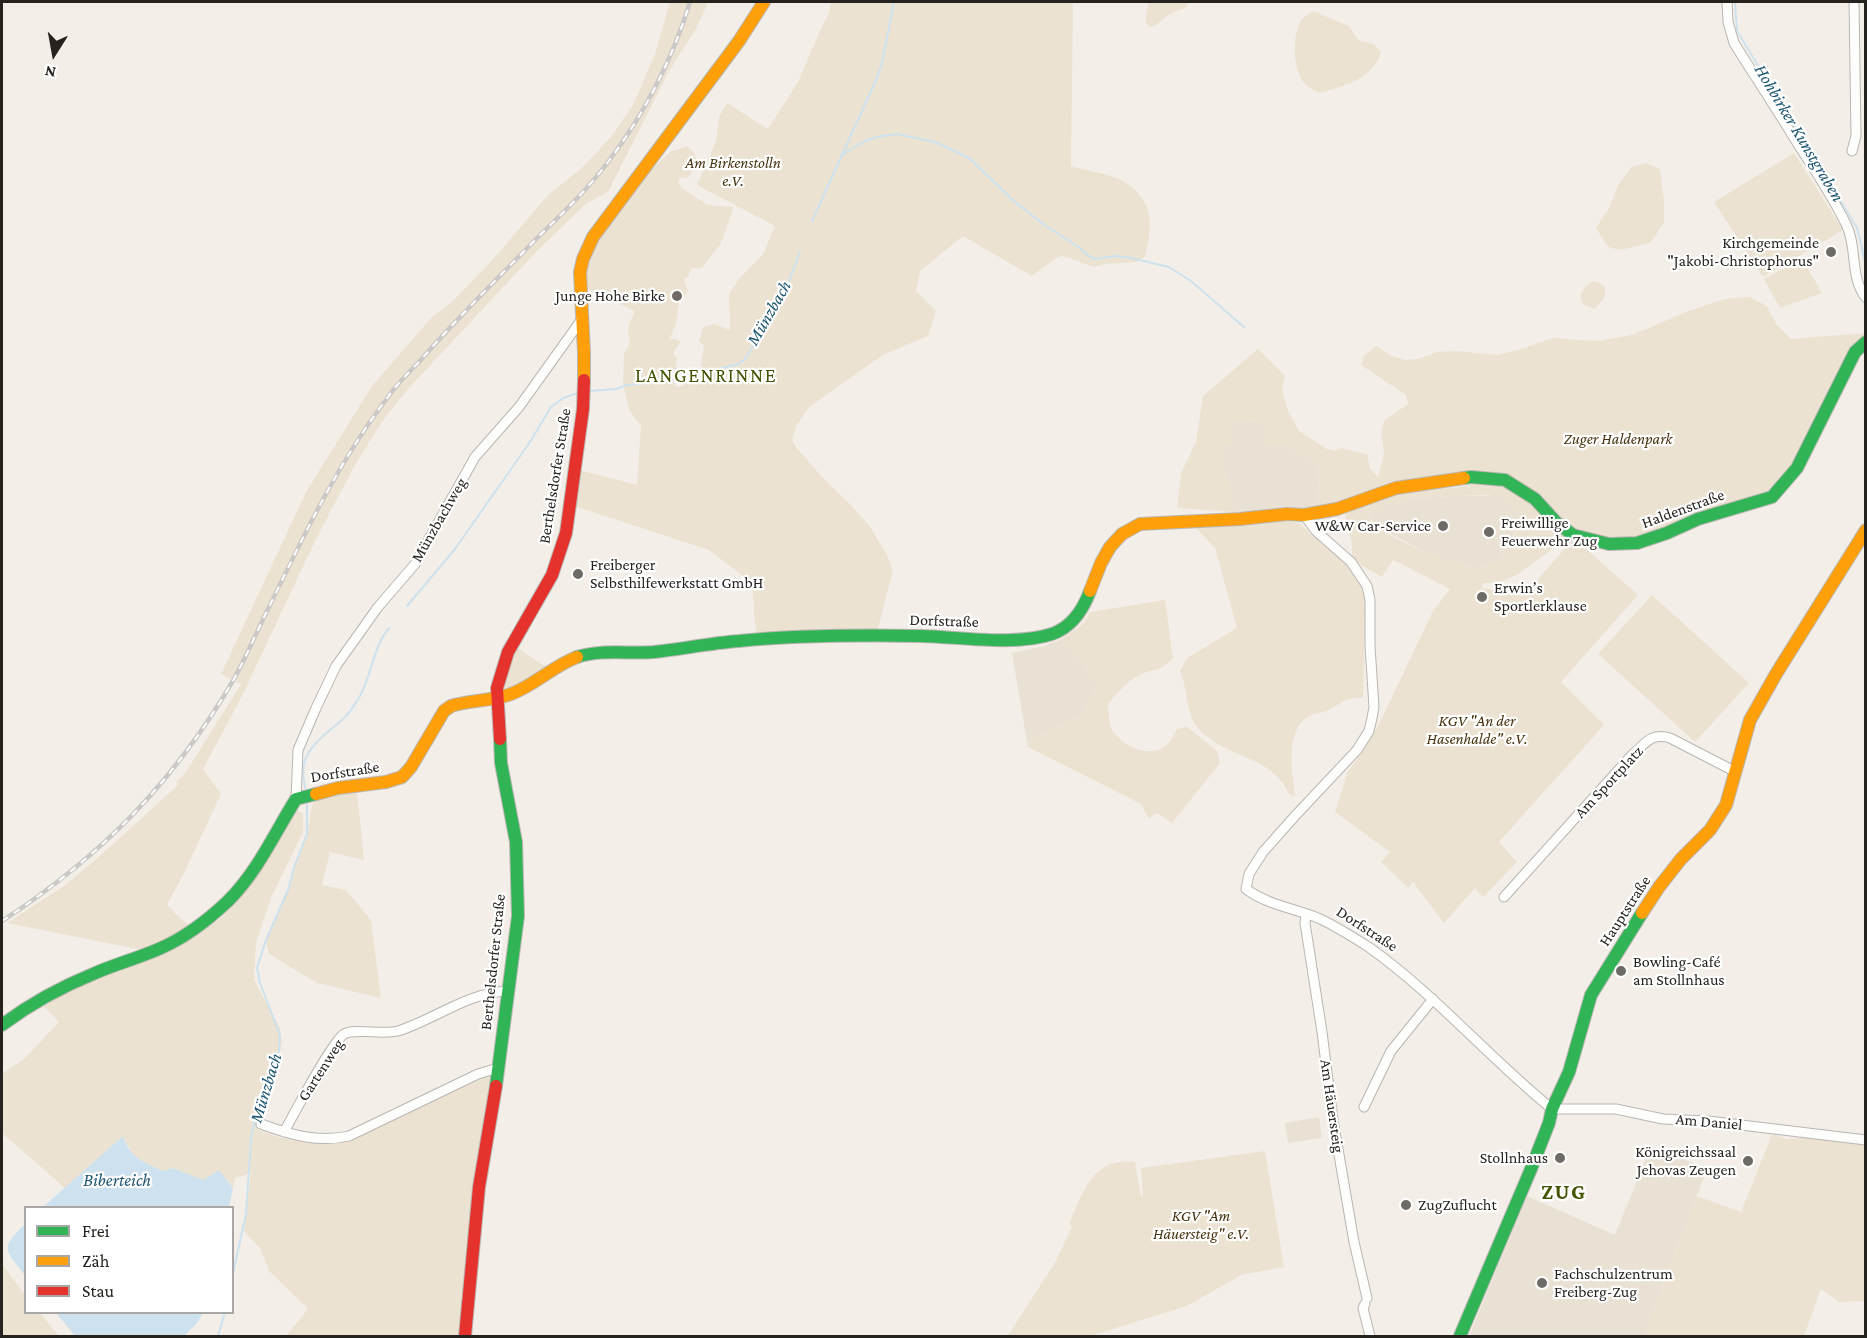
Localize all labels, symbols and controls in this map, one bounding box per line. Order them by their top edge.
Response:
north arrow [24,24,84,84]
water label: Hohbirker Kunstgraben [1749,60,1849,206]
text: N [43,63,57,82]
park label: Am Birkenstolln e.V. [685,153,781,191]
place label: Kirchgemeinde "Jakobi-Christophorus" [1667,233,1819,271]
marker: Kirchgemeinde "Jakobi-Christophorus" [1824,245,1838,259]
water label: Münzbach [742,277,796,349]
place label: Junge Hohe Birke [555,286,665,306]
marker: Junge Hohe Birke [670,289,684,303]
district label: LANGENRINNE [635,364,777,388]
street label: Berthelsdorfer Straße [535,407,575,545]
park label: Zuger Haldenpark [1563,429,1673,449]
street label: Münzbachweg [407,474,471,566]
street label: Haldenstraße [1639,485,1727,533]
place label: Freiwillige Feuerwehr Zug [1501,513,1597,551]
place label: W&W Car-Service [1315,516,1431,536]
marker: W&W Car-Service [1436,519,1450,533]
marker: Freiwillige Feuerwehr Zug [1482,525,1496,539]
place label: Freiberger Selbsthilfewerkstatt GmbH [590,555,763,593]
marker: Freiberger Selbsthilfewerkstatt GmbH [571,567,585,581]
place label: Erwin’s Sportlerklause [1494,578,1587,616]
marker: Erwin’s Sportlerklause [1475,590,1489,604]
street label: Dorfstraße [909,610,979,632]
park label: KGV "An der Hasenhalde" e.V. [1426,711,1528,749]
street label: Am Sportplatz [1571,742,1647,822]
street label: Dorfstraße [309,757,381,787]
street label: Hauptstraße [1595,872,1655,950]
street label: Berthelsdorfer Straße [476,893,510,1031]
street label: Dorfstraße [1333,902,1401,956]
place label: Bowling-Café am Stollnhaus [1633,952,1725,990]
marker: Bowling-Café am Stollnhaus [1614,964,1628,978]
street label: Gartenweg [294,1035,348,1105]
water label: Münzbach [245,1051,287,1125]
street label: Am Häuersteig [1316,1058,1348,1154]
street label: Am Daniel [1675,1110,1743,1134]
place label: Königreichssaal Jehovas Zeugen [1635,1142,1736,1180]
place label: Stollnhaus [1480,1148,1548,1168]
marker: Stollnhaus [1553,1151,1567,1165]
marker: Königreichssaal Jehovas Zeugen [1741,1154,1755,1168]
water label: Biberteich [83,1169,151,1191]
district label: ZUG [1541,1179,1587,1205]
place label: ZugZuflucht [1418,1195,1497,1215]
marker: ZugZuflucht [1399,1198,1413,1212]
legend [24,1206,234,1314]
park label: KGV "Am Häuersteig" e.V. [1153,1206,1249,1244]
text: Frei [82,1221,109,1241]
text: Zäh [82,1251,109,1271]
place label: Fachschulzentrum Freiberg-Zug [1554,1264,1673,1302]
marker: Fachschulzentrum Freiberg-Zug [1535,1276,1549,1290]
text: Stau [82,1281,114,1301]

